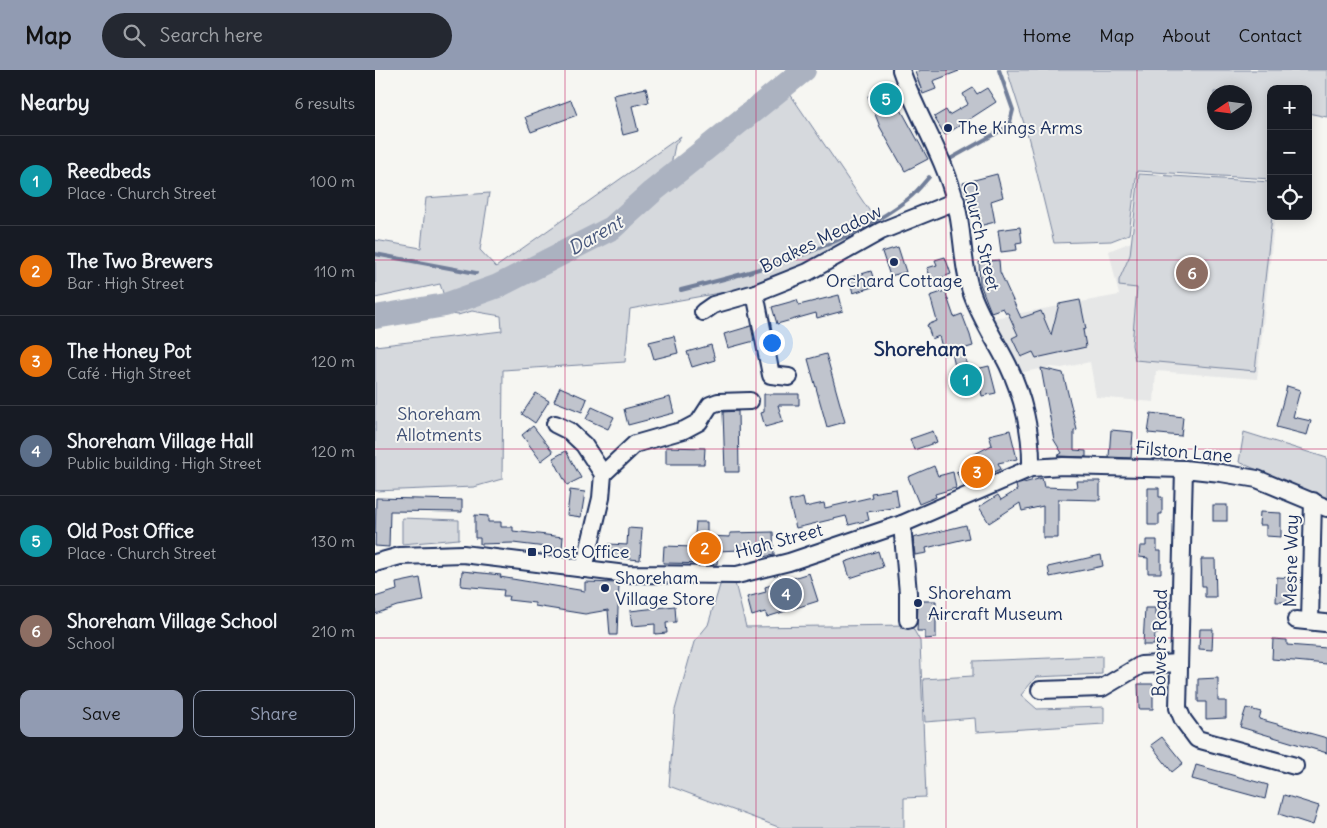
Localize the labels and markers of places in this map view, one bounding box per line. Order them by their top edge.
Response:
pin: 5 [870,80,902,118]
place label: The Kings Arms [958,116,1083,139]
marker: The Kings Arms [942,122,954,134]
pin: 6 [1176,254,1208,292]
marker: Orchard Cottage [888,256,900,268]
place label: Orchard Cottage [826,269,962,292]
pin: 1 [950,361,982,399]
pin: 3 [961,453,993,491]
pin: 2 [689,529,721,567]
place label: Post Office [542,540,629,563]
marker: Post Office [526,546,538,558]
place label: Shoreham Village Store [615,566,715,610]
pin: 4 [770,575,802,613]
place label: Shoreham Aircraft Museum [928,581,1063,625]
marker: Shoreham Village Store [599,582,611,594]
marker: Shoreham Aircraft Museum [912,597,924,609]

